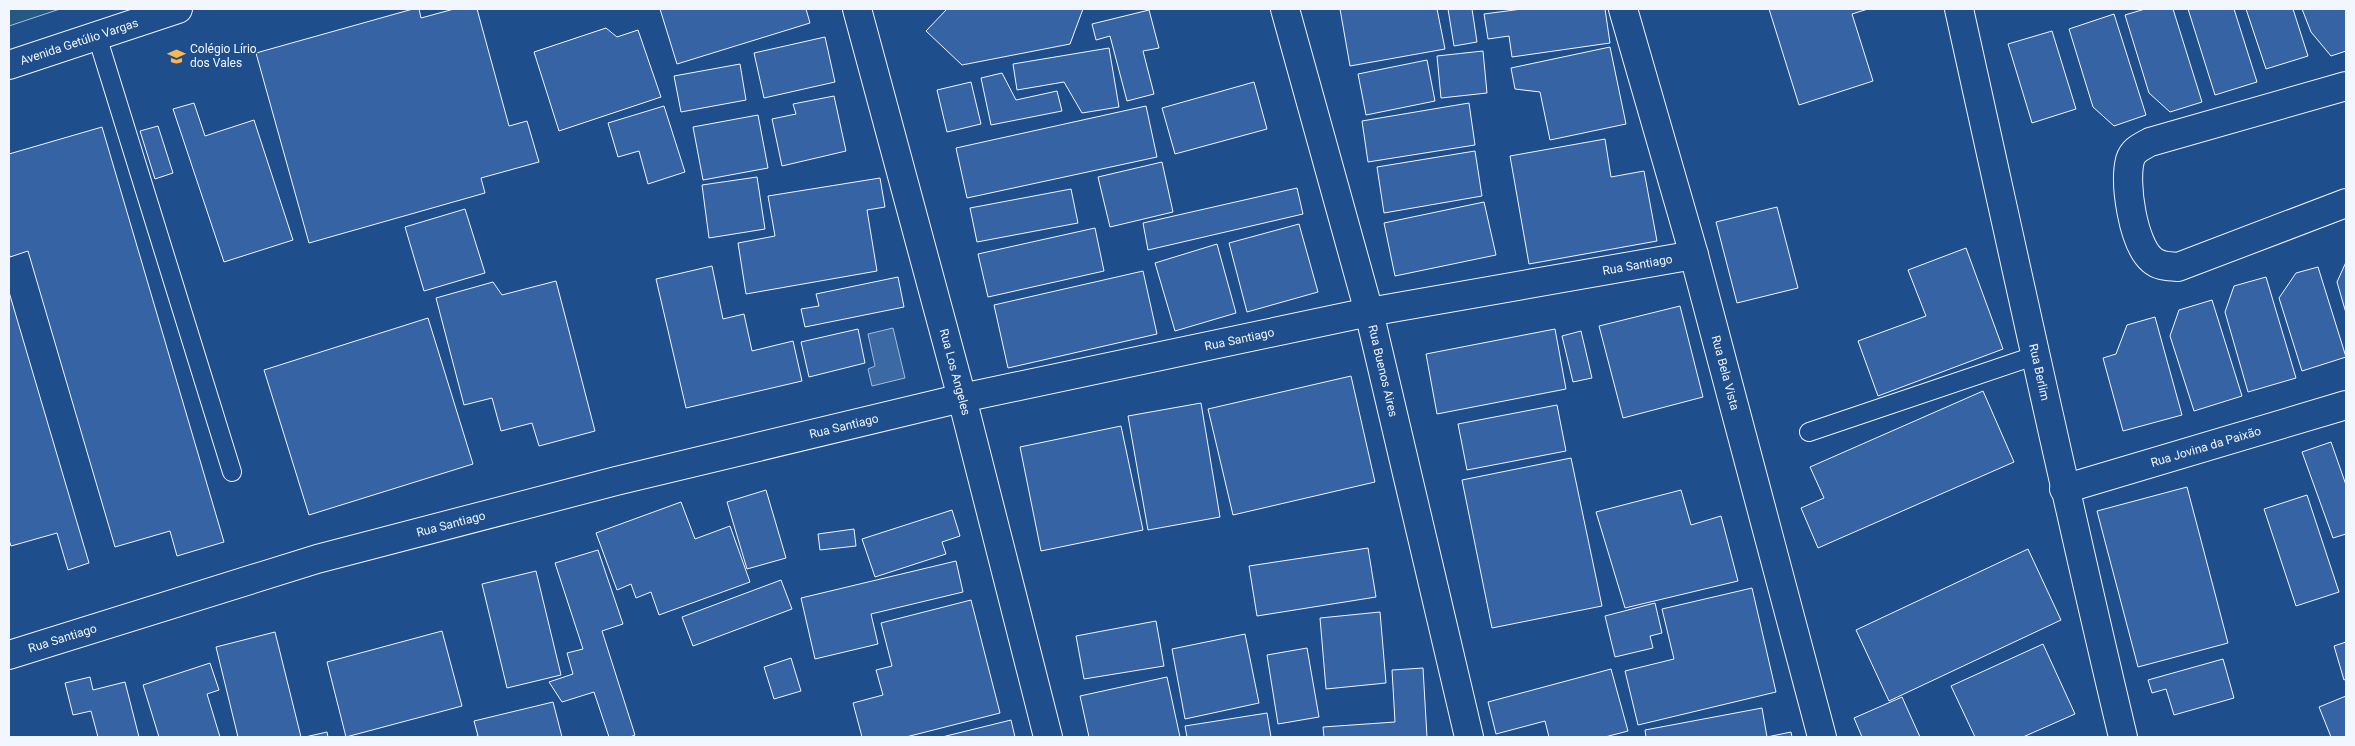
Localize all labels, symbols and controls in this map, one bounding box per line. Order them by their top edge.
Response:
street label: Avenida Getúlio Vargas [18,16,140,68]
place label: Colégio Lírio dos Vales [190,42,257,70]
school or university icon: Colégio Lírio dos Vales [166,46,186,66]
street label: Rua Santiago [1601,252,1674,278]
street label: Rua Buenos Aires [1365,324,1400,418]
street label: Rua Santiago [1203,325,1276,354]
street label: Rua Los Angeles [937,327,973,417]
street label: Rua Bela Vista [1709,334,1742,412]
street label: Rua Berlim [2026,342,2052,402]
street label: Rua Santiago [808,411,880,441]
street label: Rua Jovina da Paixão [2149,424,2263,470]
street label: Rua Santiago [415,508,487,540]
street label: Rua Santiago [27,621,99,656]

